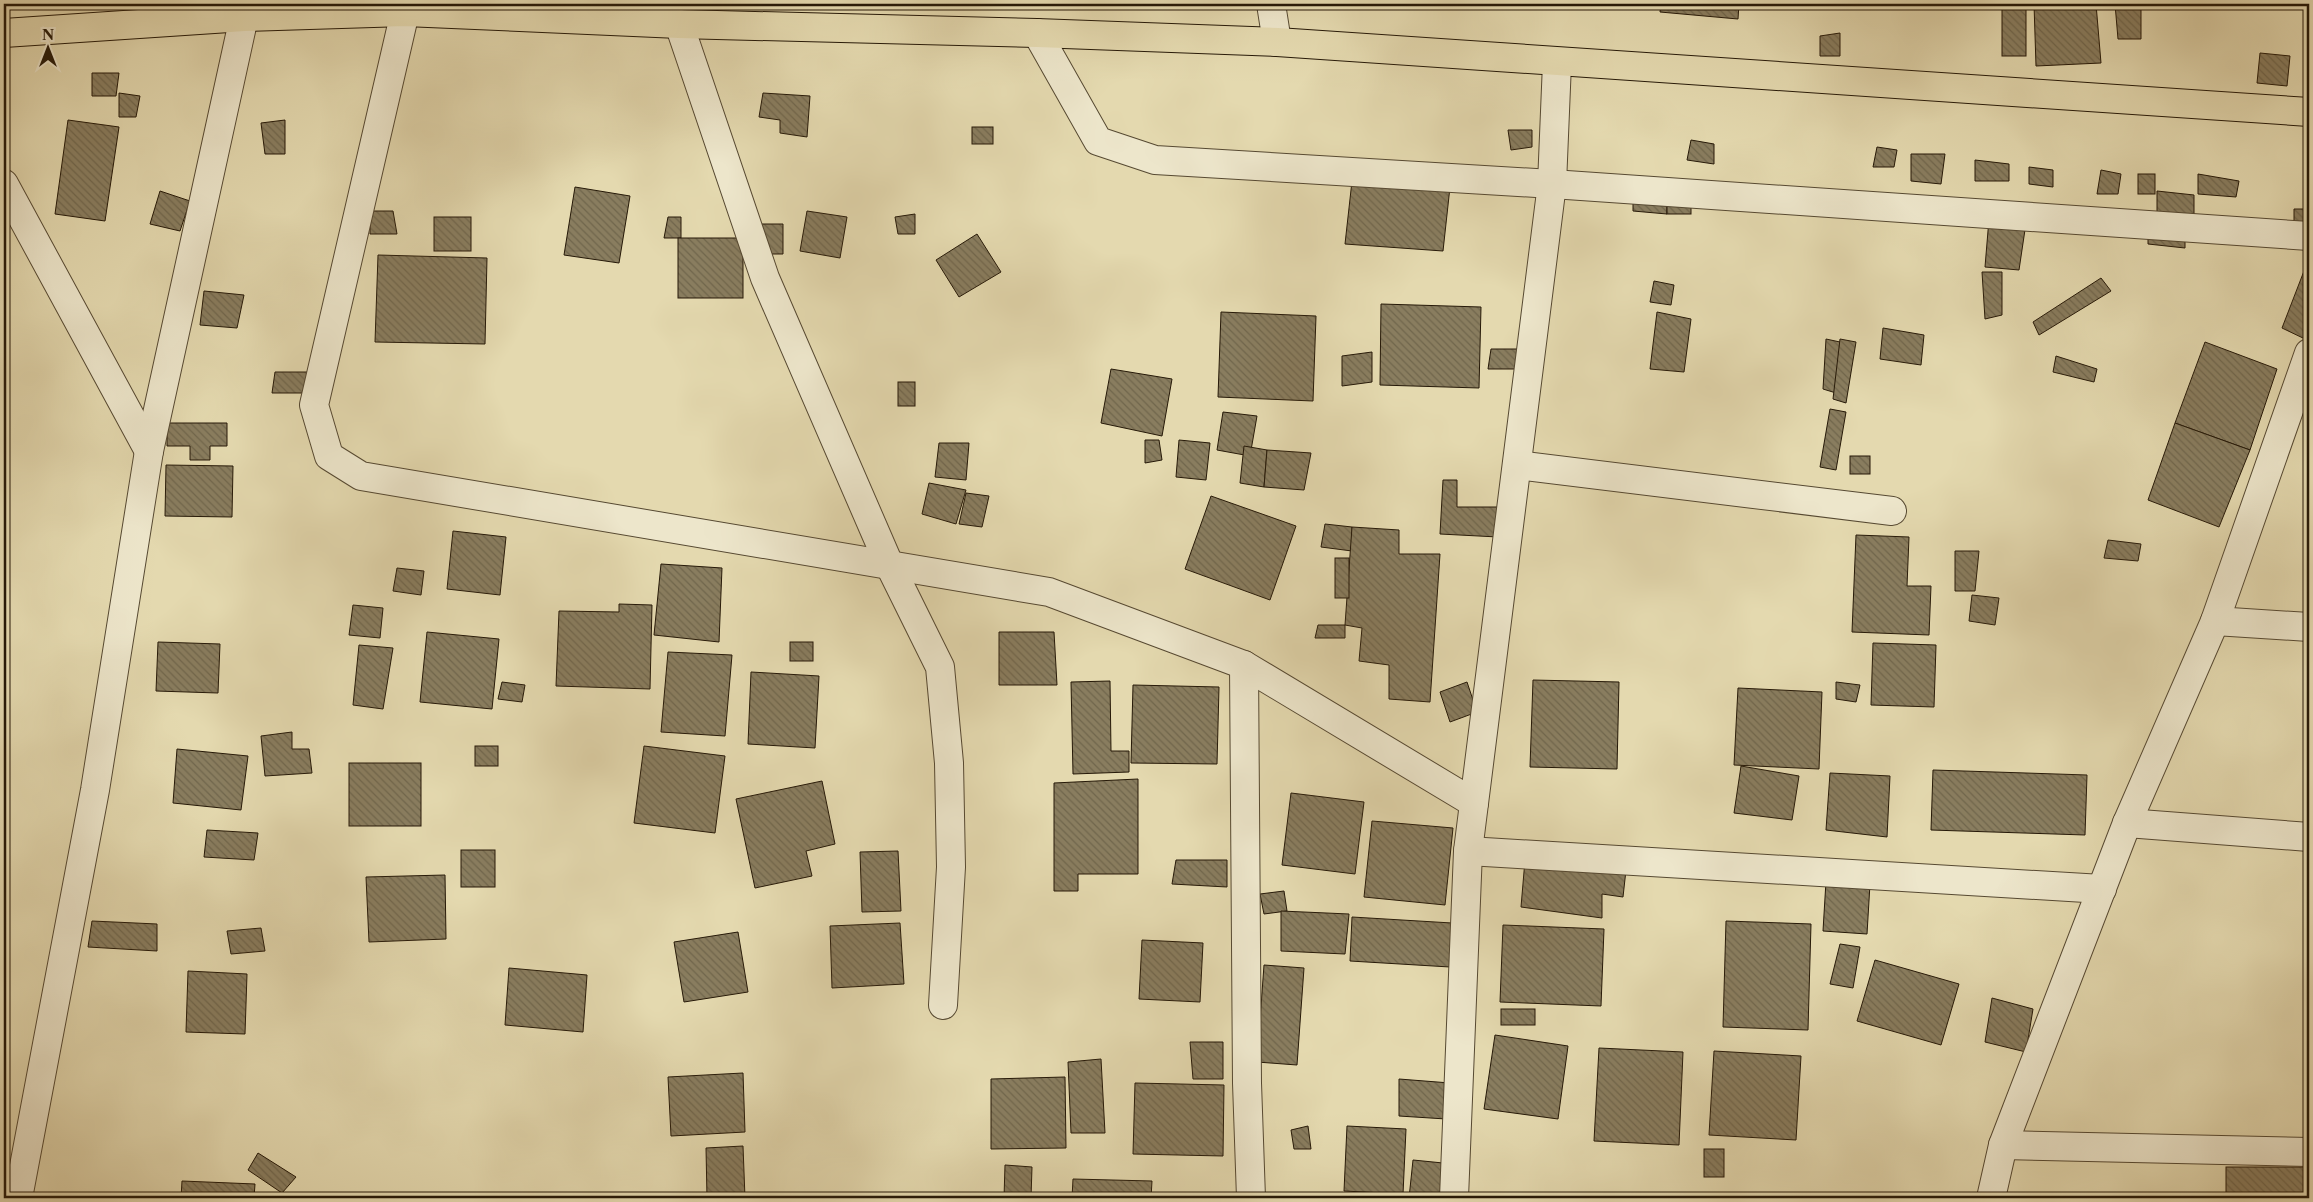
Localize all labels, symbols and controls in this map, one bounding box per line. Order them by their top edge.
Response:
north arrow [22,22,72,72]
text: N [42,26,54,44]

